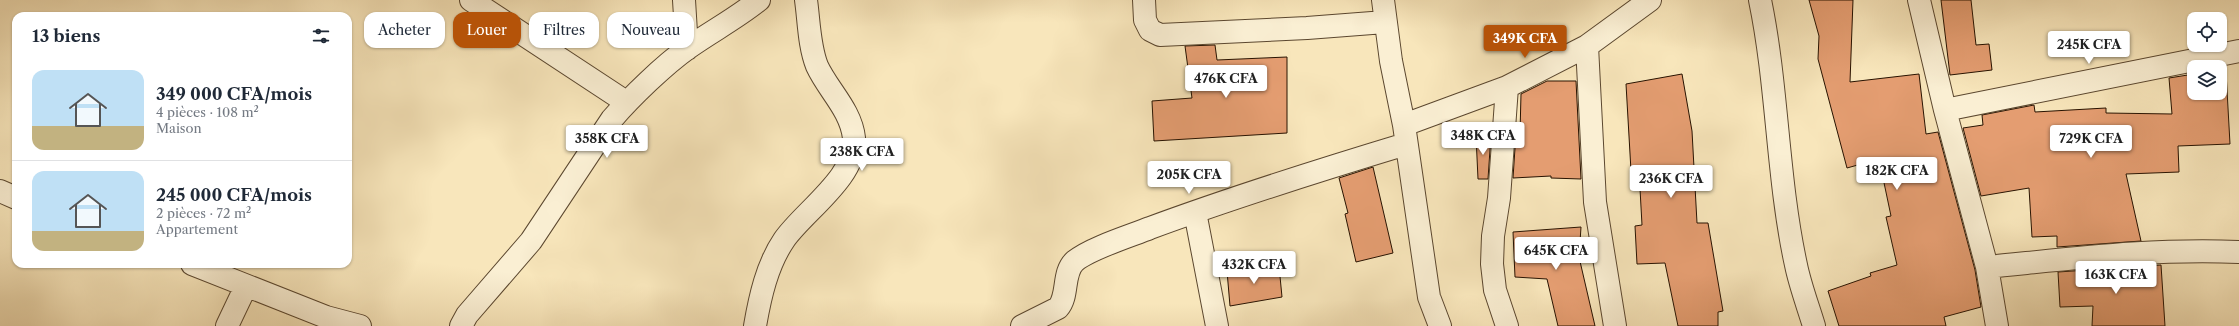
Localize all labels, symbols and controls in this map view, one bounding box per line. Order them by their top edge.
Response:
chip: Acheter [364,12,445,48]
chip: Louer [453,12,521,48]
chip: Filtres [529,12,599,48]
chip: Nouveau [607,12,694,48]
map controls [2187,12,2227,100]
button: locate [2187,12,2227,52]
icon: filters [310,25,332,47]
pin: 349K CFA [1484,25,1566,59]
text: 13 biens [32,26,100,46]
text: 349K CFA [1493,30,1557,46]
pin: 245K CFA [2048,31,2130,65]
text: 245K CFA [2057,36,2121,52]
button: layers [2187,60,2227,100]
pin: 476K CFA [1185,65,1267,99]
text: 476K CFA [1194,70,1258,86]
text: 349 000 CFA/mois [156,84,312,104]
icon: home [64,86,112,134]
text: 4 pièces · 108 m² [156,104,259,120]
text: Maison [156,120,202,136]
pin: 348K CFA [1442,122,1524,156]
pin: 358K CFA [566,125,648,159]
pin: 729K CFA [2050,125,2132,159]
text: 348K CFA [1451,127,1515,143]
text: 358K CFA [575,130,639,146]
text: 729K CFA [2059,130,2123,146]
pin: 238K CFA [821,138,903,172]
text: 238K CFA [830,143,894,159]
pin: 182K CFA [1856,157,1938,191]
pin: 205K CFA [1148,161,1230,195]
text: 182K CFA [1865,162,1929,178]
pin: 236K CFA [1630,165,1712,199]
text: 205K CFA [1156,166,1222,182]
text: 236K CFA [1639,170,1703,186]
text: 245 000 CFA/mois [156,185,312,205]
icon: home [64,187,112,235]
text: 2 pièces · 72 m² [156,205,251,221]
text: Appartement [156,221,238,237]
pin: 645K CFA [1515,237,1597,271]
text: 645K CFA [1524,242,1588,258]
pin: 432K CFA [1213,251,1295,285]
text: 432K CFA [1222,256,1286,272]
pin: 163K CFA [2075,261,2157,295]
text: 163K CFA [2085,266,2147,282]

